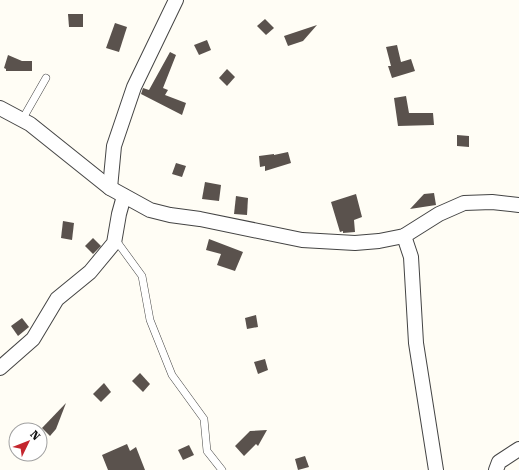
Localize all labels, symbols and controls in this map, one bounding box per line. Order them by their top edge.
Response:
north arrow [8,422,48,462]
text: N [27,428,43,443]

